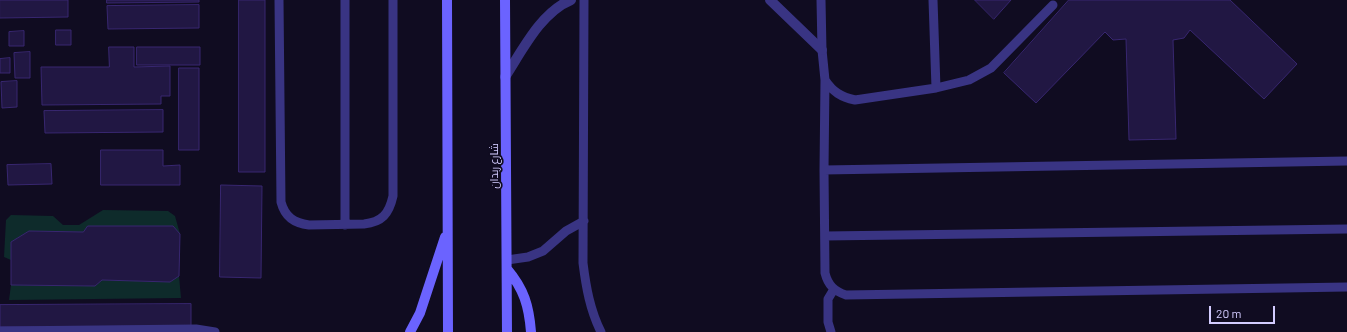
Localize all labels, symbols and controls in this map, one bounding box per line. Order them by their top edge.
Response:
street label: شارع ربدان [487,143,501,189]
scale bar [1211,298,1277,324]
text: 20 m [1216,306,1242,320]

